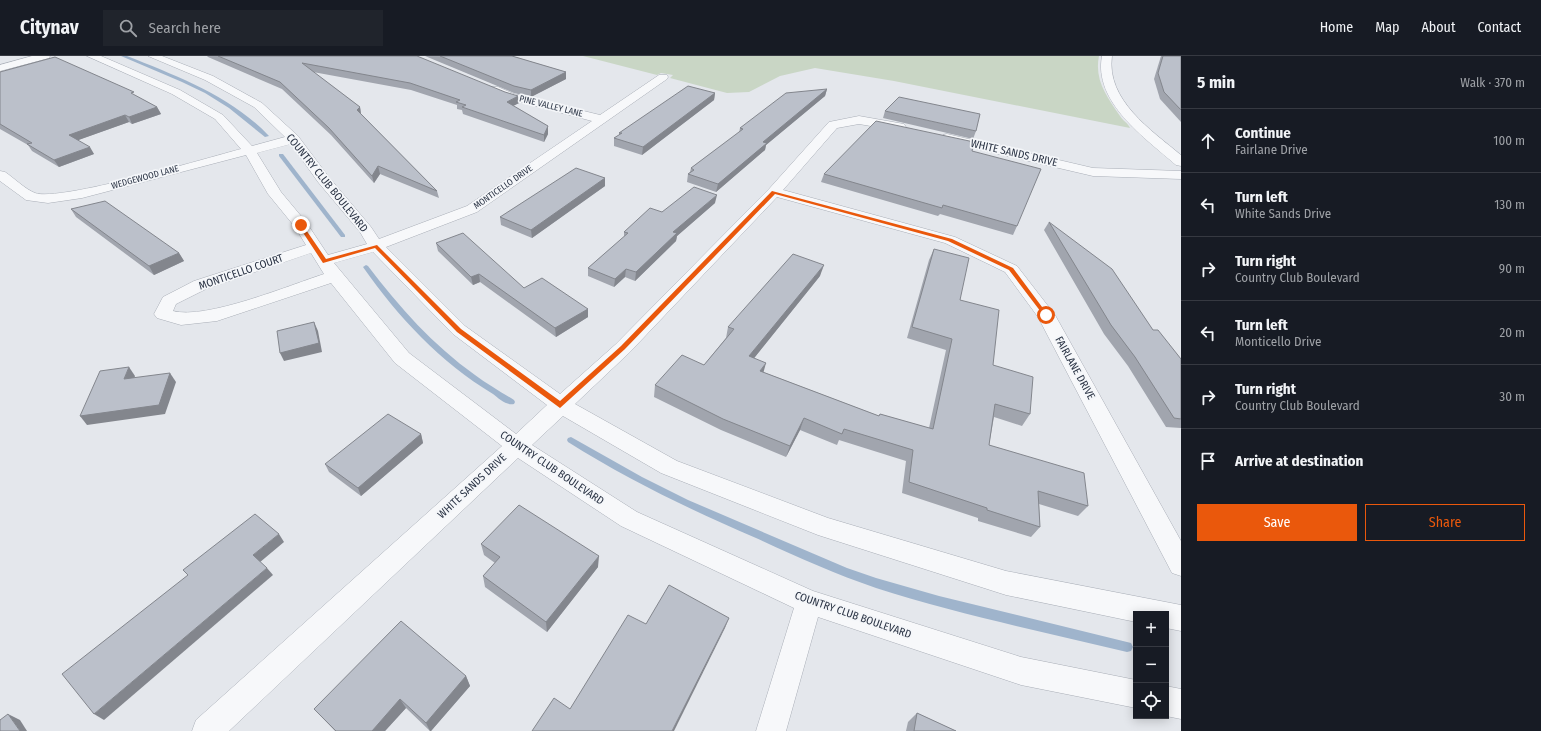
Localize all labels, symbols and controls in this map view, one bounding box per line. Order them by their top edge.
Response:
search box [103,10,383,46]
text: Citynav [20,16,79,39]
icon: search [117,17,139,39]
text: Search here [149,19,221,37]
text: Home [1320,19,1353,36]
text: Map [1375,19,1399,36]
text: About [1421,19,1456,36]
text: Contact [1478,19,1521,36]
text: 5 min [1197,72,1235,93]
text: Walk · 370 m [1460,75,1525,90]
street label: PINE VALLEY LANE [518,93,584,119]
text: Continue [1235,124,1291,142]
icon: ahead [1197,130,1219,152]
street label: COUNTRY CLUB BOULEVARD [283,131,371,235]
text: 100 m [1493,133,1525,148]
street label: WHITE SANDS DRIVE [969,137,1059,169]
text: Fairlane Drive [1235,142,1308,157]
street label: WEDGEWOOD LANE [110,163,180,191]
street label: MONTICELLO DRIVE [472,163,534,211]
text: Turn left [1235,188,1288,206]
icon: left [1197,194,1219,216]
text: 130 m [1494,197,1525,212]
text: White Sands Drive [1235,206,1331,221]
route end [292,216,310,234]
street label: MONTICELLO COURT [197,251,286,293]
text: Turn right [1235,252,1296,270]
icon: right [1197,258,1219,280]
text: 90 m [1499,261,1525,276]
text: Country Club Boulevard [1235,270,1360,285]
route start [1037,306,1055,324]
text: Turn left [1235,316,1288,334]
icon: left [1197,322,1219,344]
text: 20 m [1499,325,1525,340]
street label: FAIRLANE DRIVE [1052,334,1098,402]
text: Monticello Drive [1235,334,1321,349]
text: Turn right [1235,380,1296,398]
icon: right [1197,386,1219,408]
text: 30 m [1499,389,1525,404]
text: Country Club Boulevard [1235,398,1360,413]
street label: COUNTRY CLUB BOULEVARD [498,428,606,508]
icon: arrive [1197,450,1219,472]
street label: WHITE SANDS DRIVE [435,451,509,521]
text: Arrive at destination [1235,452,1363,470]
button: Save [1197,504,1357,541]
button: Share [1365,504,1525,541]
street label: COUNTRY CLUB BOULEVARD [793,589,913,641]
map controls [1133,611,1169,719]
button: + [1133,611,1169,647]
button: − [1133,647,1169,683]
button: locate [1133,683,1169,719]

